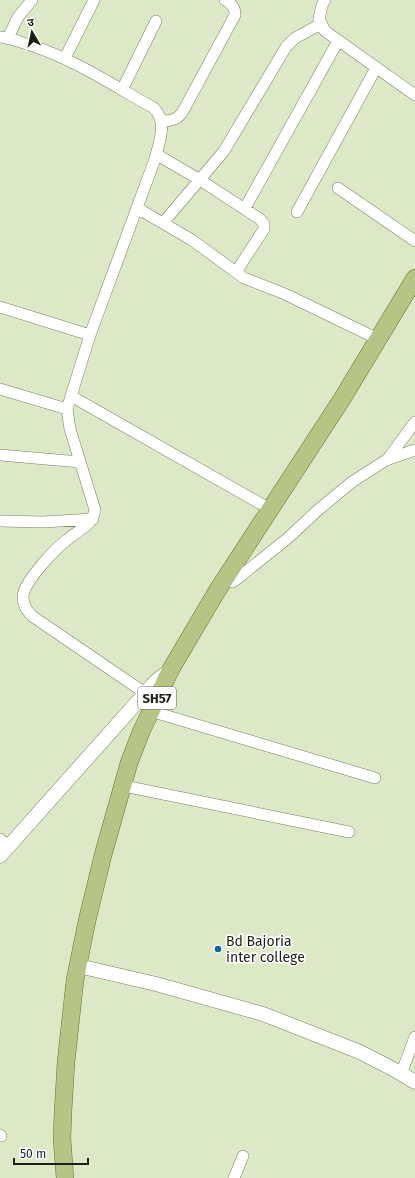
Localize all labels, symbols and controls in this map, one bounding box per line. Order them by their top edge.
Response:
north arrow [12,12,52,52]
text: उ [26,16,35,30]
road number: SH57 [138,687,176,709]
place label: Bd Bajoria inter college [226,933,305,966]
marker: Bd Bajoria inter college [213,944,223,954]
scale bar [14,1140,88,1166]
text: 50 m [20,1147,46,1161]

